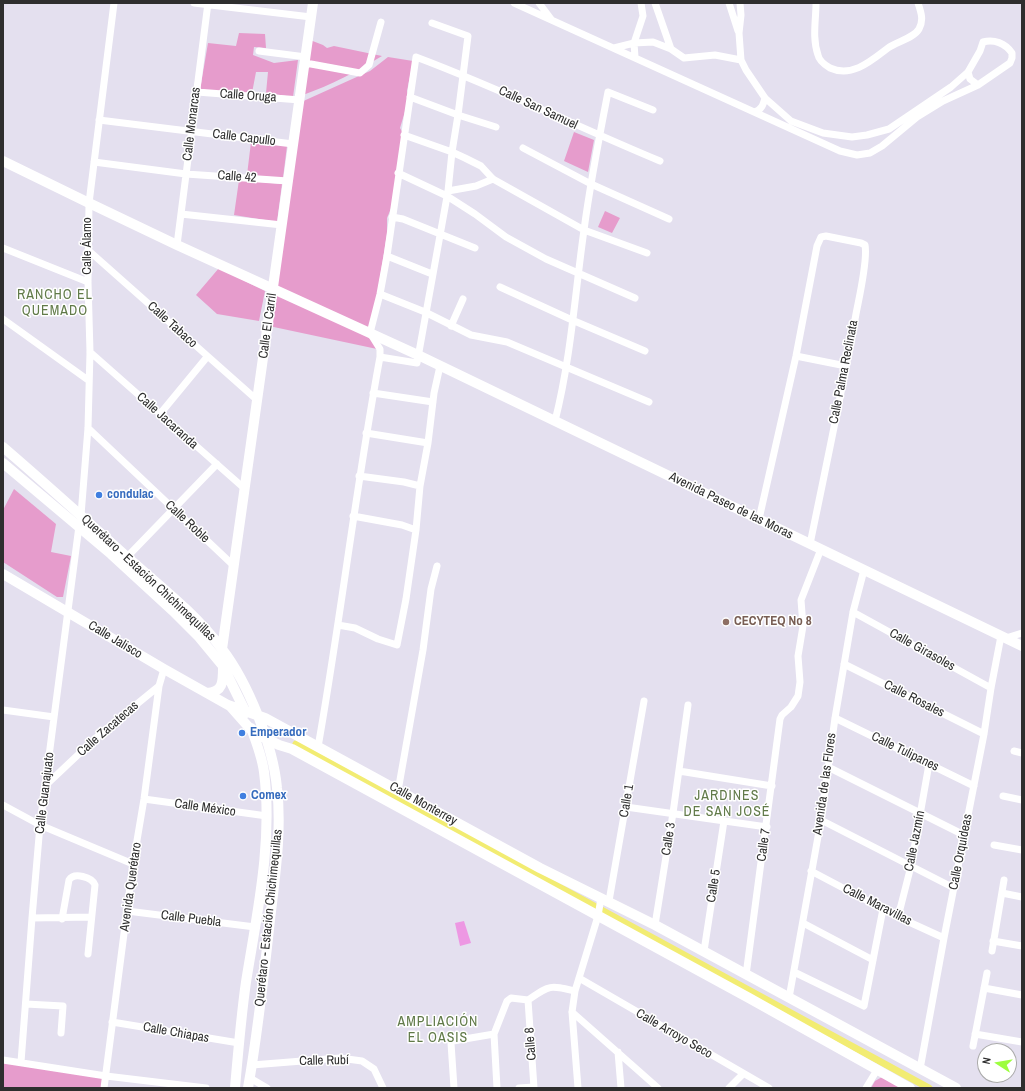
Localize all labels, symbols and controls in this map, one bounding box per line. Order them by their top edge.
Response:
street label: Calle San Samuel [496,83,580,133]
street label: Calle Monarcas [180,86,204,162]
street label: Calle Oruga [219,86,277,106]
street label: Calle Capullo [212,126,276,150]
street label: Calle 42 [217,168,257,186]
street label: Calle Álamo [80,217,96,275]
district label: RANCHO EL QUEMADO [17,287,93,320]
street label: Calle El Carril [256,292,280,360]
street label: Calle Tabaco [144,299,200,351]
street label: Calle Palma Reclinata [826,319,862,425]
street label: Calle Jacaranda [133,389,201,453]
street label: Avenida Paseo de las Moras [666,469,796,543]
place label: condulac [107,487,154,503]
marker: condulac [94,490,104,500]
street label: Calle Roble [162,498,212,546]
street label: Querétaro - Estación Chichimequillas [77,511,219,645]
place label: CECYTEQ No 8 [734,614,812,630]
marker: CECYTEQ No 8 [721,617,731,627]
street label: Calle Jalisco [85,618,145,662]
street label: Calle Girasoles [886,626,958,674]
street label: Calle Rosales [881,677,947,721]
street label: Calle Zacatecas [74,698,142,760]
place label: Emperador [250,725,306,741]
marker: Emperador [237,728,247,738]
street label: Calle Tulipanes [869,729,941,775]
street label: Avenida de las Flores [810,732,840,836]
street label: Calle Guanajuato [32,751,58,835]
street label: Calle Monterrey [386,779,460,829]
street label: Calle 1 [616,783,638,819]
place label: Comex [251,788,287,804]
district label: JARDINES DE SAN JOSÉ [684,788,770,820]
marker: Comex [238,791,248,801]
street label: Calle México [173,796,237,820]
street label: Calle Jazmín [901,809,929,873]
street label: Calle Orquídeas [946,813,976,891]
street label: Calle 3 [659,821,679,857]
street label: Calle 7 [754,827,774,863]
street label: Querétaro - Estación Chichimequillas [252,828,286,1008]
street label: Avenida Querétaro [117,841,145,933]
street label: Calle 5 [704,868,724,904]
street label: Calle Maravillas [840,881,914,929]
street label: Calle Puebla [160,908,222,930]
street label: Calle Arroyo Seco [633,1006,715,1062]
district label: AMPLIACIÓN EL OASIS [398,1014,478,1046]
street label: Calle Chiapas [142,1020,210,1046]
street label: Calle 8 [522,1027,540,1061]
north arrow [977,1043,1017,1083]
street label: Calle Rubí [299,1053,349,1069]
text: N [979,1056,994,1065]

